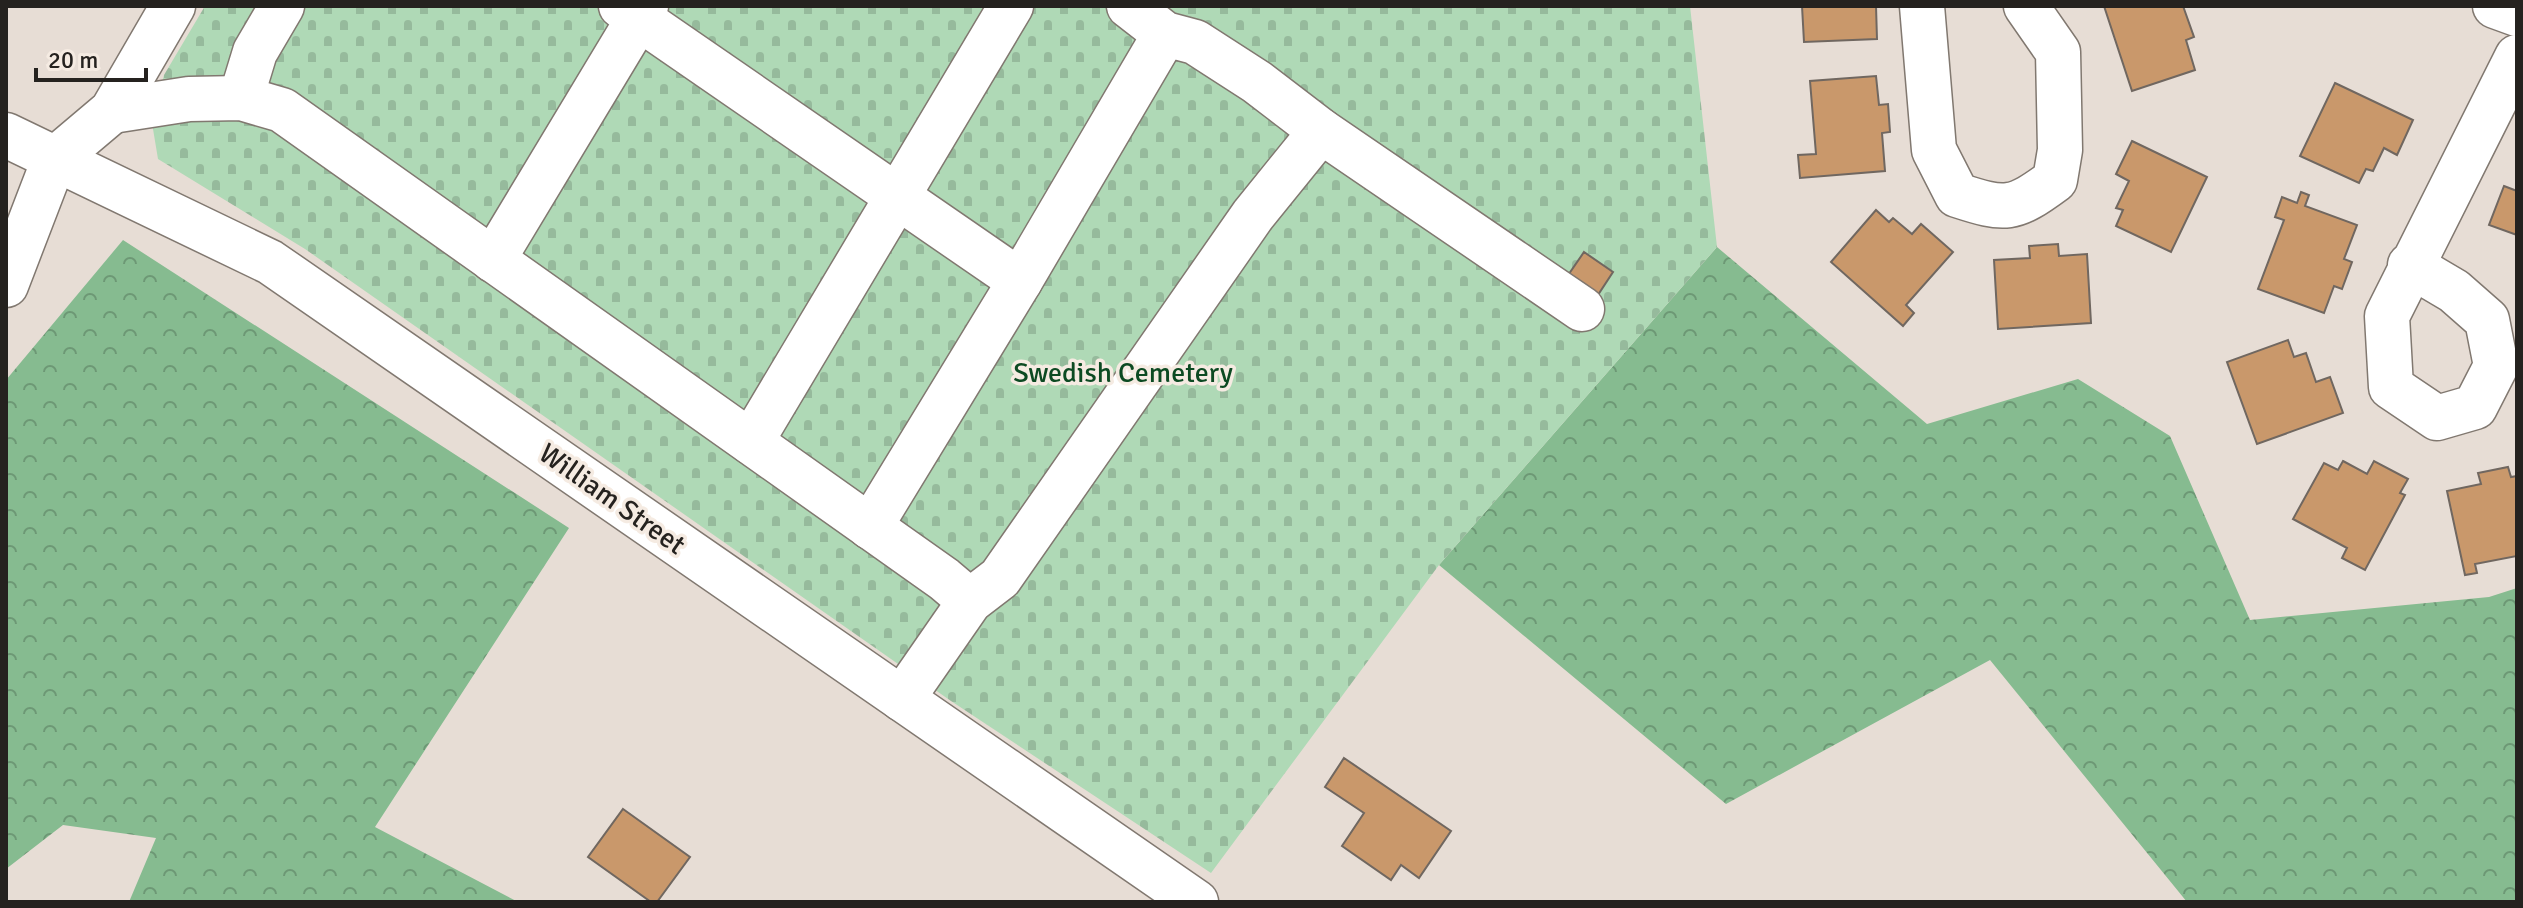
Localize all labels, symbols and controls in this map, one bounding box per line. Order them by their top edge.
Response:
scale bar [36,32,146,82]
text: 20 m [48,45,98,75]
park label: Swedish Cemetery [1013,356,1233,390]
street label: William Street [532,436,692,562]

